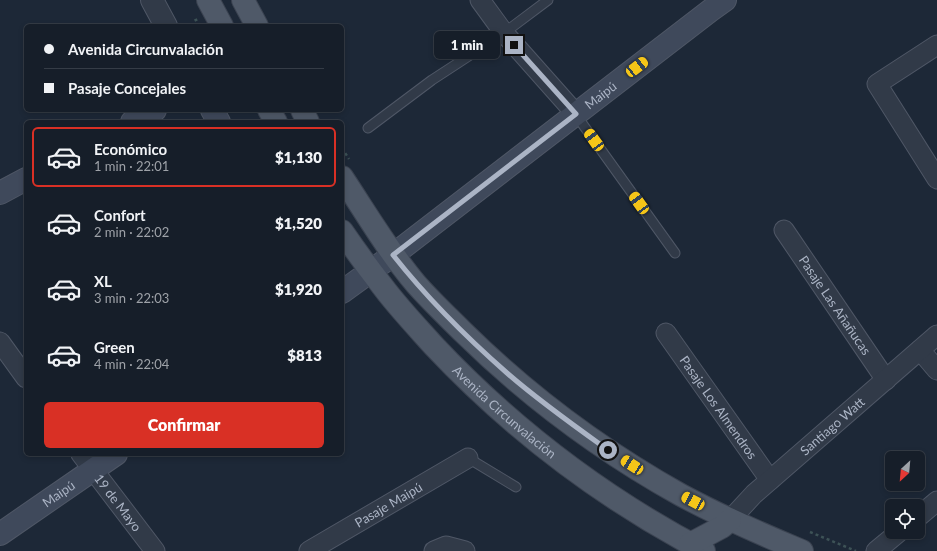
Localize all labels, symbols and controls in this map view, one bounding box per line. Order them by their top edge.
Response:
callout: 1 min [434,31,500,59]
route end [505,36,523,54]
text: 1 min [451,37,483,53]
text: Avenida Circunvalación [68,40,223,58]
car [624,55,650,79]
street label: Maipú [581,78,620,112]
text: Pasaje Concejales [68,79,186,97]
car [582,127,606,153]
icon: car [46,139,82,175]
text: Económico [94,140,167,158]
text: $1,130 [275,148,322,166]
text: 1 min · 22:01 [94,158,169,174]
car [627,190,651,216]
icon: car [46,205,82,241]
text: Confort [94,206,146,224]
text: $1,520 [275,214,322,232]
text: 2 min · 22:02 [94,224,169,240]
street label: Pasaje Las Añañucas [796,253,875,358]
icon: car [46,271,82,307]
text: XL [94,272,112,290]
text: $1,920 [275,280,322,298]
text: 3 min · 22:03 [94,290,169,306]
icon: car [46,337,82,373]
text: Green [94,338,135,356]
text: $813 [287,346,322,364]
street label: Pasaje Los Almendros [676,352,761,462]
text: 4 min · 22:04 [94,356,169,372]
street label: Avenida Circunvalación [449,362,560,462]
street label: Santiago Watt [797,394,868,458]
button: Confirmar [44,402,324,448]
route start [599,441,617,459]
north arrow [885,451,925,491]
map controls [885,451,925,539]
car [619,453,645,477]
street label: 19 de Mayo [91,471,145,534]
street label: Maipú [39,477,78,511]
street label: Pasaje Maipú [352,479,425,531]
car [680,490,706,512]
button: locate [885,499,925,539]

